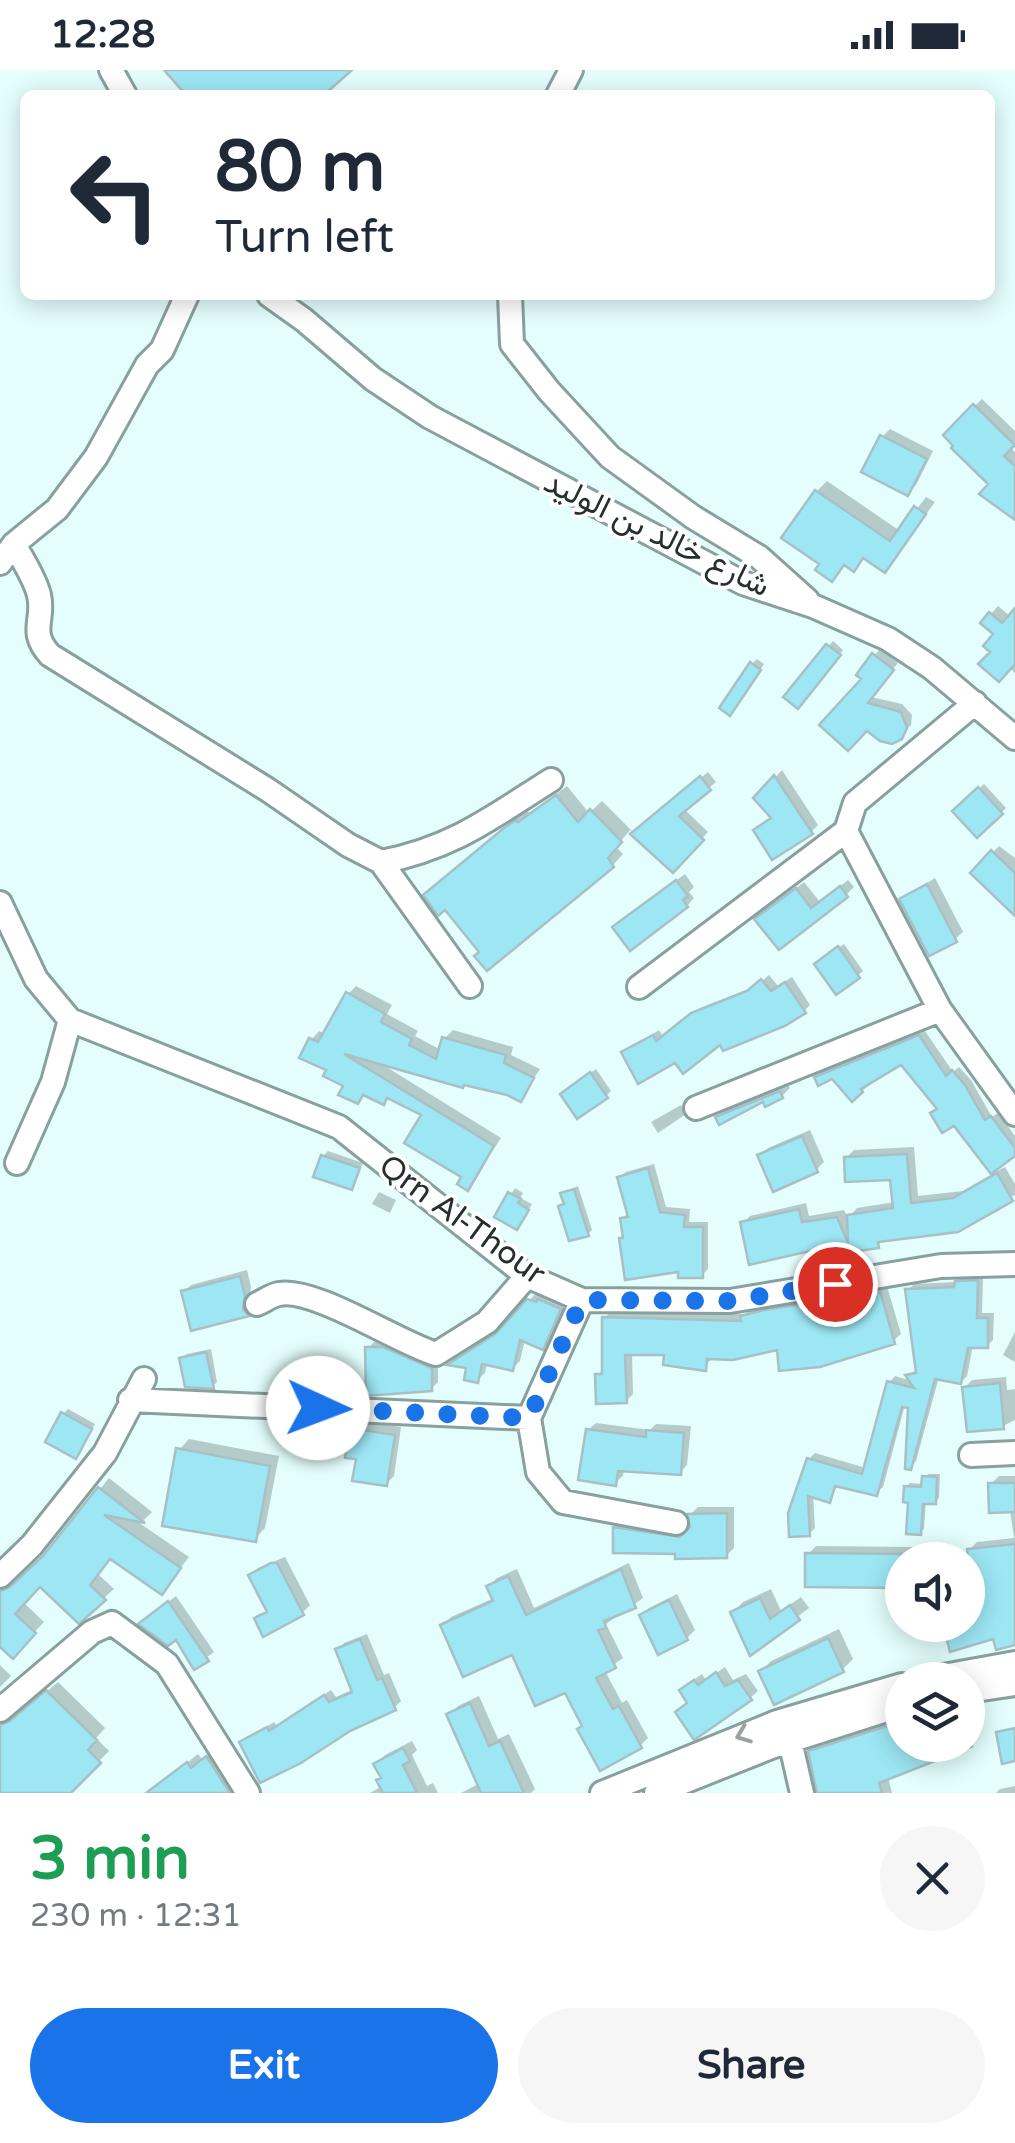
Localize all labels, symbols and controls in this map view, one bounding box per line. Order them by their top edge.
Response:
text: 12:28 [50,12,155,58]
text: 80 m [215,126,385,210]
icon: left [50,130,180,260]
text: Turn left [215,211,394,265]
street label: شارع خالد بن الوليد [537,463,776,607]
street label: Qrn Al-Thour [371,1147,553,1294]
pin [793,1242,878,1327]
icon: arrive [808,1257,863,1312]
position arrow [266,1356,370,1460]
map controls [885,1542,985,1762]
button: sound [885,1542,985,1642]
button: layers [885,1662,985,1762]
one-way arrow [735,1723,753,1743]
text: 3 min [30,1823,190,1895]
button: close [880,1826,985,1931]
text: 230 m · 12:31 [30,1897,242,1935]
button: Exit [30,2008,498,2123]
button: Share [518,2008,985,2123]

